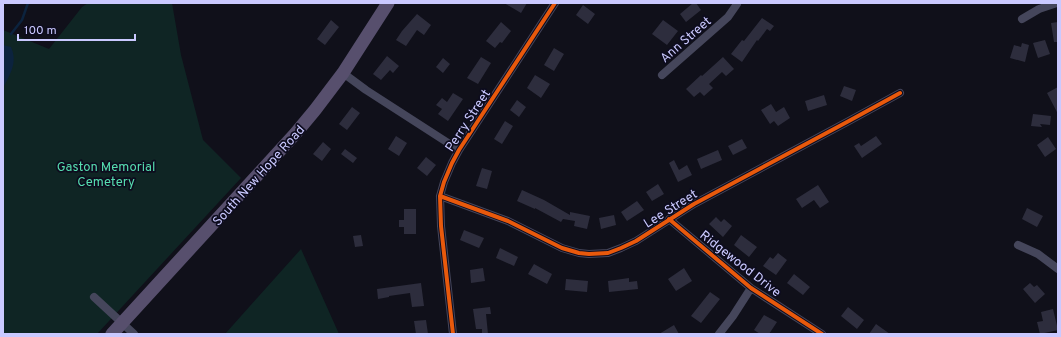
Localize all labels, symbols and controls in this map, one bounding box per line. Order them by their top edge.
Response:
street label: Ann Street [657,14,715,67]
scale bar [18,16,135,42]
text: 100 m [24,23,57,39]
street label: Perry Street [443,87,495,155]
street label: South New Hope Road [210,123,309,230]
park label: Gaston Memorial Cemetery [57,160,155,191]
street label: Lee Street [641,187,701,232]
street label: Ridgewood Drive [696,228,784,301]

